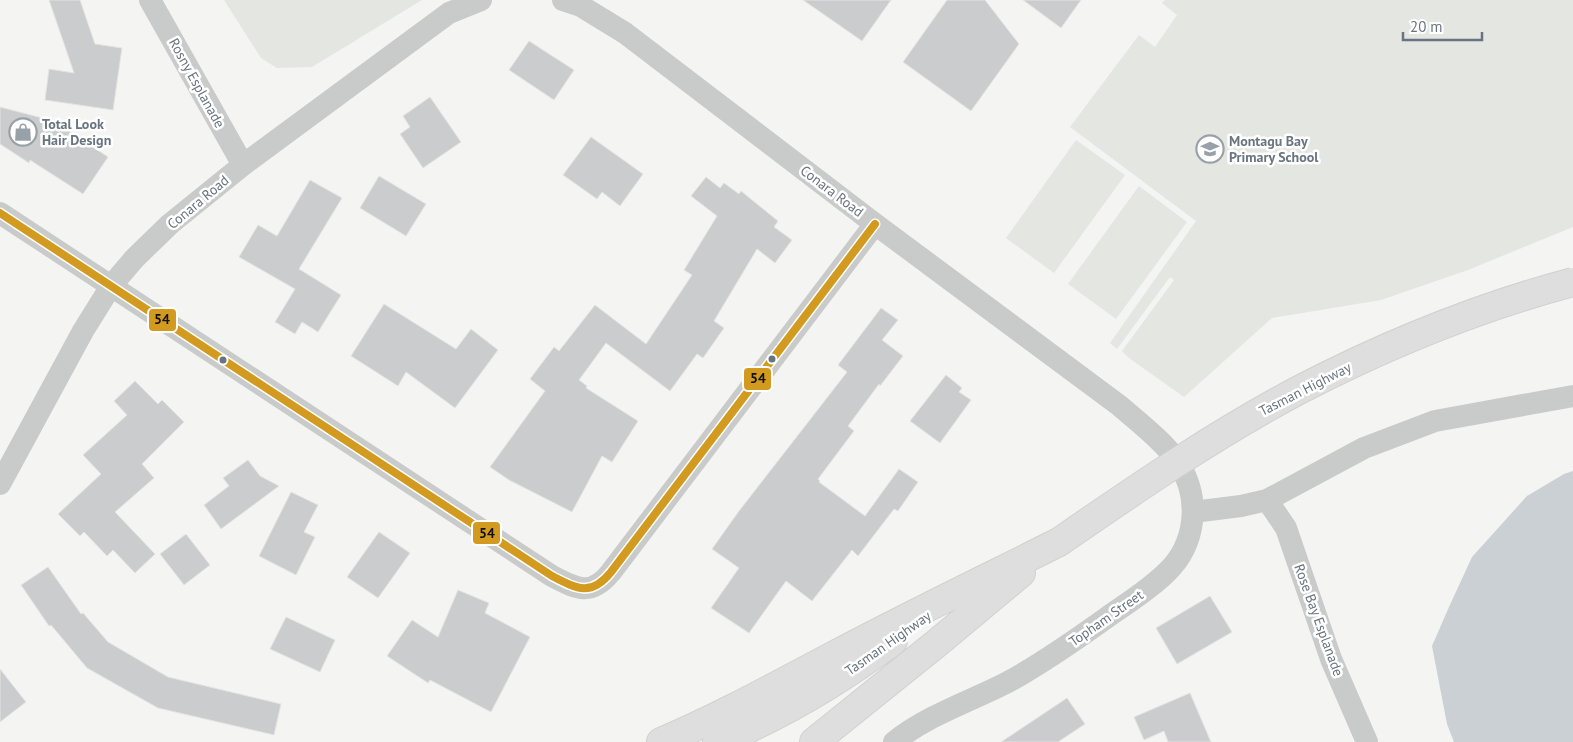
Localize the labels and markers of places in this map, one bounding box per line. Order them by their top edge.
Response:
place label: Total Look Hair Design [42,115,111,149]
shop icon: Total Look Hair Design [8,117,38,147]
place label: Montagu Bay Primary School [1229,132,1319,166]
school or university icon: Montagu Bay Primary School [1195,134,1225,164]
unlabelled marker [767,354,777,364]
unlabelled marker [218,355,228,365]

